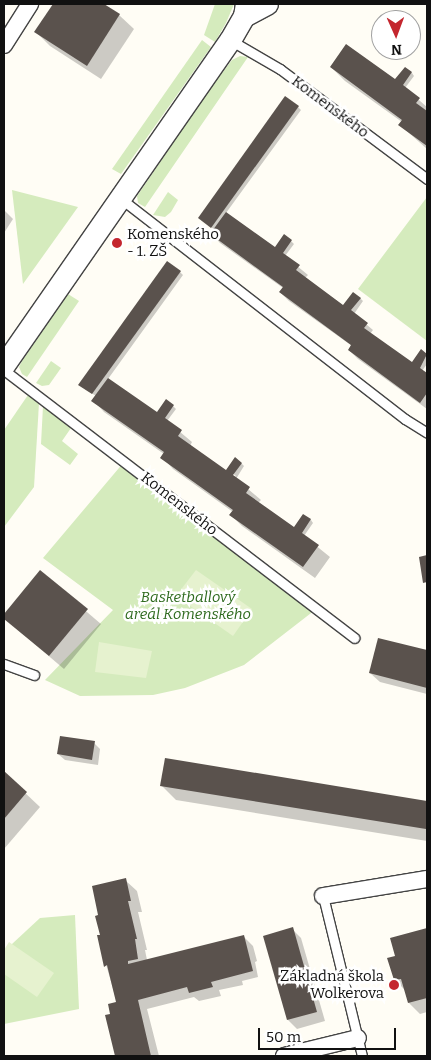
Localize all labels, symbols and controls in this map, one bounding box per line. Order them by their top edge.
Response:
north arrow [371,10,421,60]
text: N [391,41,402,58]
street label: Komenského [288,72,372,142]
place label: Komenského - 1. ZŠ [127,225,219,260]
marker: Komenského - 1. ZŠ [111,237,123,249]
street label: Komenského [137,469,221,539]
park label: Basketballový areál Komenského [125,588,251,623]
place label: Základná škola Wolkerova [280,967,384,1002]
marker: Základná škola Wolkerova [388,979,400,991]
scale bar [261,1018,398,1050]
text: 50 m [266,1028,301,1046]

